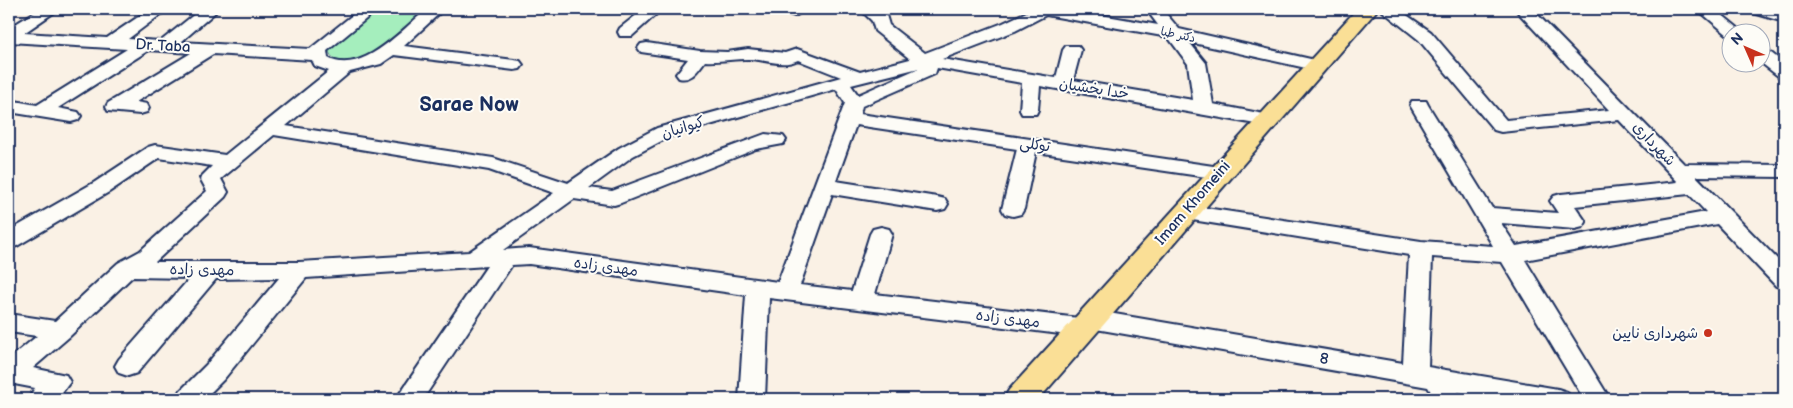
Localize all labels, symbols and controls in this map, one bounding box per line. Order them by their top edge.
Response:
north arrow [1720,22,1770,72]
street label: دکتر طبا [1159,24,1197,46]
text: N [1727,29,1747,49]
street label: Dr. Taba [135,35,191,57]
street label: خدا بخشیان [1058,74,1130,104]
district label: Sarae Now [419,93,519,117]
street label: کیوانیان [659,112,707,144]
street label: شهرداری [1628,118,1680,170]
street label: توکلی [1018,133,1052,157]
street label: Imam Khomeini [1151,157,1235,249]
street label: مهدی زاده [573,253,639,281]
street label: مهدی زاده [170,260,234,280]
street label: مهدی زاده [975,306,1041,332]
place label: شهرداری نایین [1612,324,1698,343]
marker: شهرداری نایین [1702,327,1714,339]
street label: 8 [1318,349,1330,369]

